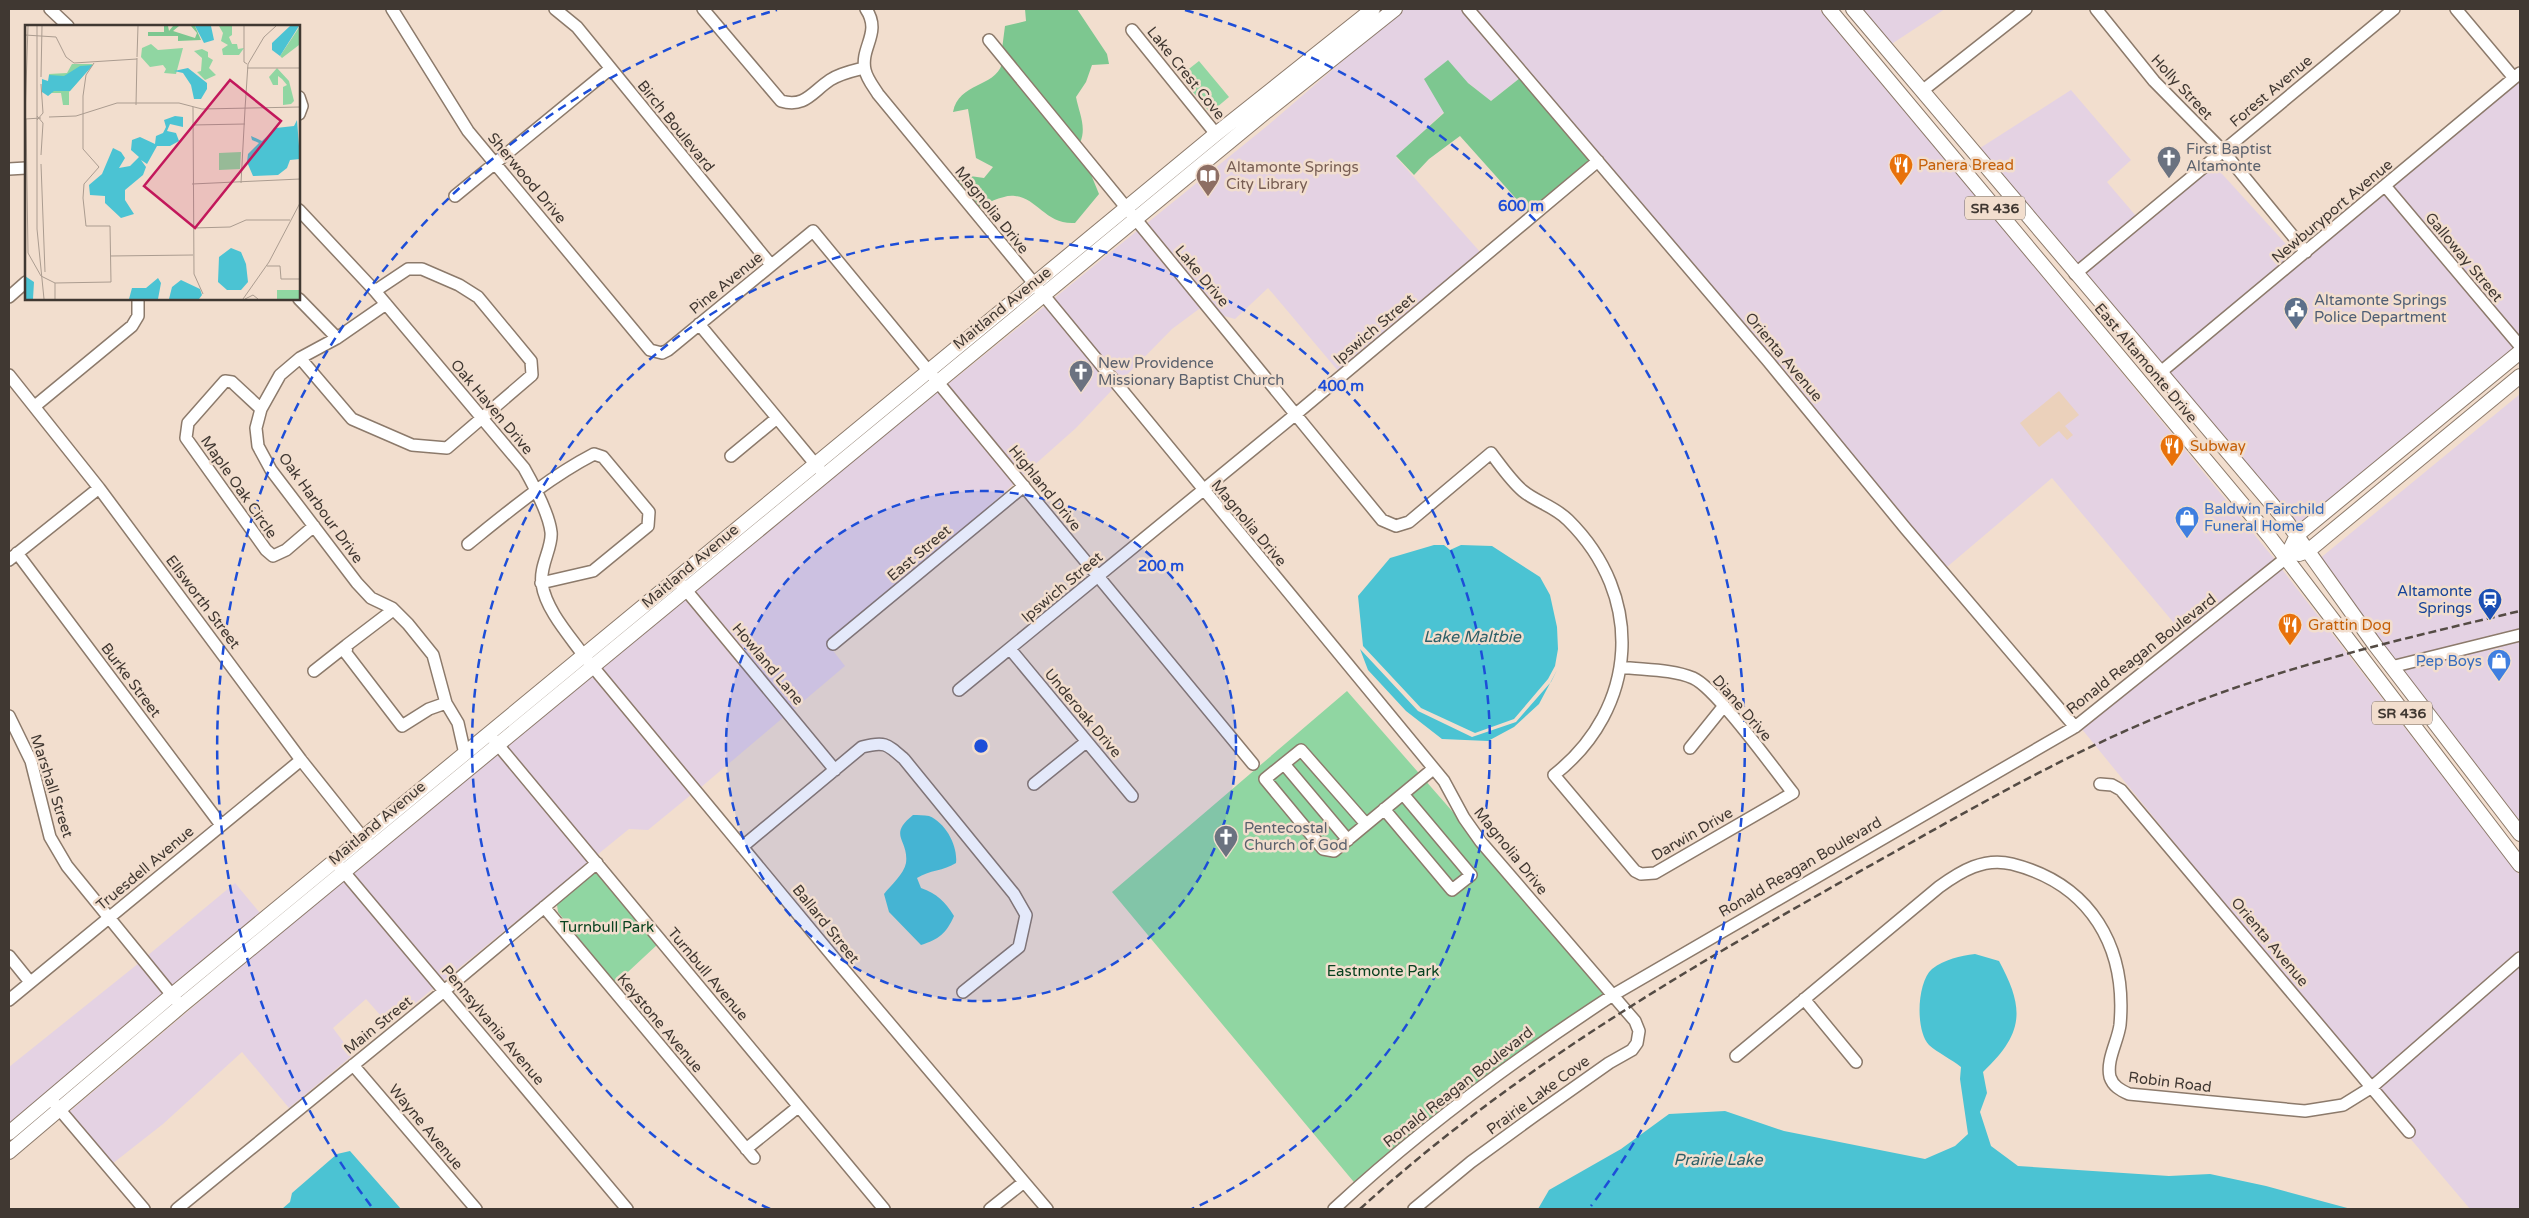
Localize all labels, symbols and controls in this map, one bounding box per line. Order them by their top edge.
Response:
street label: Lake Crest Cove [1143,23,1229,123]
inset map [25,25,300,300]
street label: Holly Street [2147,51,2217,124]
street label: Forest Avenue [2226,51,2316,131]
street label: Birch Boulevard [634,77,718,175]
street label: Sherwood Drive [484,129,570,227]
place label: First Baptist Altamonte [2186,140,2272,175]
church icon: First Baptist Altamonte [2156,145,2182,179]
restaurant icon: Panera Bread [1888,152,1914,186]
street label: Newburyport Avenue [2268,155,2396,267]
place label: Panera Bread [1918,156,2014,174]
place label: Altamonte Springs City Library [1226,158,1359,193]
street label: Magnolia Drive [951,163,1033,257]
library icon: Altamonte Springs City Library [1195,163,1221,197]
text: 600 m [1498,197,1544,215]
road number: SR 436 [1965,197,2025,220]
street label: Galloway Street [2421,209,2507,306]
street label: Lake Drive [1171,242,1233,310]
street label: Pine Avenue [686,248,766,318]
street label: Maitland Avenue [949,263,1055,353]
street label: Ipswich Street [1330,290,1418,368]
place label: Altamonte Springs Police Department [2314,291,2447,326]
public building icon: Altamonte Springs Police Department [2283,296,2309,330]
street label: East Altamonte Drive [2091,300,2201,426]
street label: Orienta Avenue [1742,309,1826,405]
place label: New Providence Missionary Baptist Church [1098,354,1284,389]
street label: Oak Haven Drive [447,356,537,458]
church icon: New Providence Missionary Baptist Church [1068,359,1094,393]
text: 400 m [1318,377,1364,395]
street label: Maple Oak Circle [197,432,281,542]
restaurant icon: Subway [2159,433,2185,467]
place label: Subway [2190,437,2246,455]
street label: Highland Drive [1005,441,1085,535]
street label: Oak Harbour Drive [275,449,367,567]
street label: Magnolia Drive [1208,476,1290,570]
place label: Baldwin Fairchild Funeral Home [2204,500,2324,535]
shop icon: Baldwin Fairchild Funeral Home [2174,505,2200,539]
street label: Maitland Avenue [638,520,742,612]
street label: East Street [884,521,955,585]
street label: Ipswich Street [1018,548,1106,626]
street label: Ellsworth Street [162,552,244,653]
text: 200 m [1138,557,1184,575]
place label: Altamonte Springs [2397,582,2472,617]
station icon: Altamonte Springs [2477,587,2503,621]
street label: Ronald Reagan Boulevard [2063,590,2219,718]
restaurant icon: Grattin Dog [2277,612,2303,646]
place label: Grattin Dog [2308,616,2391,634]
street label: Howland Lane [729,619,807,709]
water label: Lake Maltbie [1423,627,1522,647]
street label: Burke Street [97,639,165,721]
shop icon: Pep Boys [2486,648,2512,682]
place label: Pep Boys [2416,652,2482,670]
street label: Underoak Drive [1041,665,1125,761]
street label: Diane Drive [1708,671,1776,745]
road number: SR 436 [2372,701,2432,724]
street label: Marshall Street [27,732,77,840]
centre of rings [972,737,990,755]
street label: Maitland Avenue [325,777,429,869]
street label: Darwin Drive [1648,803,1736,865]
street label: Magnolia Drive [1470,804,1552,898]
street label: Ronald Reagan Boulevard [1715,813,1885,921]
place label: Pentecostal Church of God [1244,819,1348,854]
street label: Truesdell Avenue [93,822,197,914]
church icon: Pentecostal Church of God [1213,824,1239,858]
street label: Ballard Street [789,881,864,967]
street label: Orienta Avenue [2228,894,2312,990]
park label: Turnbull Park [560,918,654,936]
street label: Turnbull Avenue [664,924,752,1024]
street label: Pennsylvania Avenue [438,961,548,1089]
park label: Eastmonte Park [1327,962,1439,980]
street label: Keystone Avenue [613,970,707,1076]
street label: Main Street [340,992,416,1058]
street label: Ronald Reagan Boulevard [1380,1023,1536,1151]
street label: Prairie Lake Cove [1483,1052,1593,1138]
street label: Robin Road [2127,1068,2213,1096]
street label: Wayne Avenue [385,1081,467,1173]
water label: Prairie Lake [1674,1150,1763,1170]

